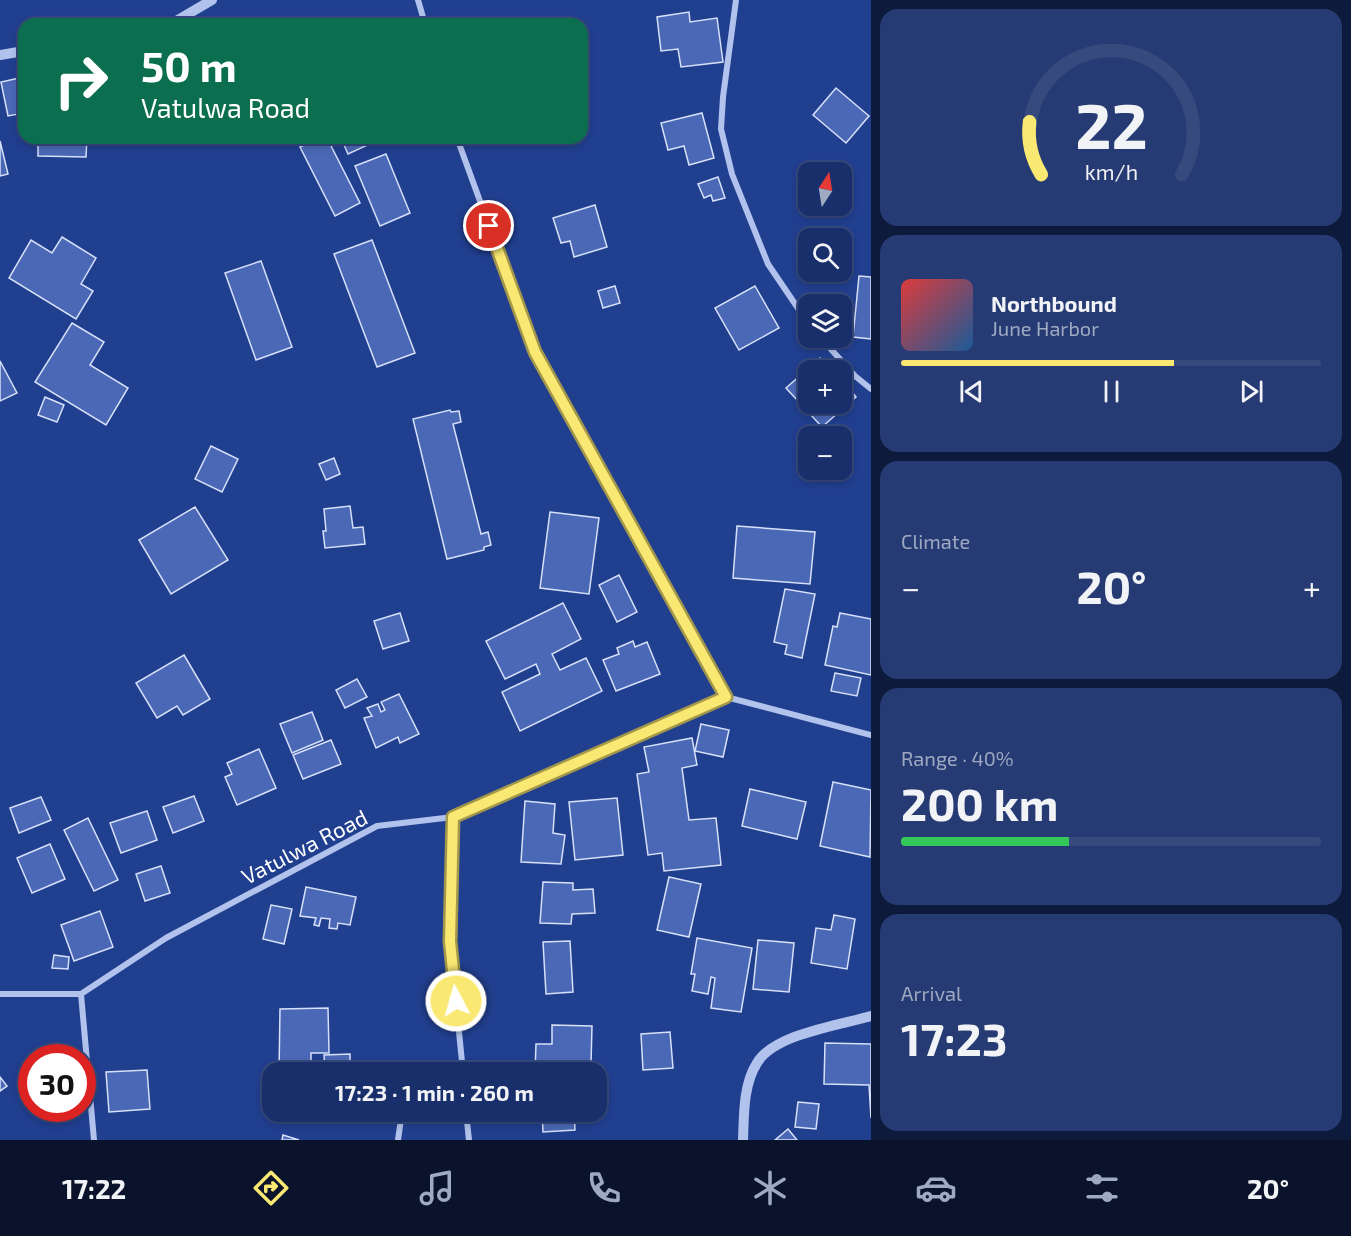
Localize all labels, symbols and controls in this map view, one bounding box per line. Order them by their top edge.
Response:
text: 50 m [141,40,237,90]
icon: right [42,42,120,120]
text: 22 [1075,87,1147,162]
text: Vatulwa Road [141,91,310,123]
text: km/h [1084,159,1138,184]
north arrow [798,162,852,216]
map controls [798,162,852,480]
pin [463,200,514,251]
icon: arrive [472,209,505,242]
button: search [798,228,852,282]
text: Northbound [991,290,1117,316]
button: layers [798,294,852,348]
text: June Harbor [991,316,1099,340]
button: + [798,360,852,414]
icon: previous [955,375,988,408]
icon: pause [1095,375,1128,408]
icon: next [1235,375,1268,408]
button: − [798,426,852,480]
text: Climate [901,529,970,553]
text: 20° [1077,559,1147,613]
text: − [901,567,920,607]
text: + [1303,567,1321,607]
text: Range · 40% [901,746,1014,770]
text: 200 km [901,776,1058,830]
street label: Vatulwa Road [237,803,371,889]
position arrow [424,969,488,1033]
text: Arrival [901,981,962,1005]
text: 17:23 [901,1011,1007,1065]
speed limit sign: 30 [18,1044,96,1122]
text: 17:23 · 1 min · 260 m [335,1079,534,1105]
icon: directions [250,1167,292,1209]
icon: music [416,1167,458,1209]
icon: phone [583,1167,625,1209]
icon: climate [749,1167,791,1209]
icon: car [915,1167,957,1209]
icon: filters [1081,1167,1123,1209]
text: 17:22 [62,1172,126,1204]
text: 20° [1247,1172,1289,1204]

